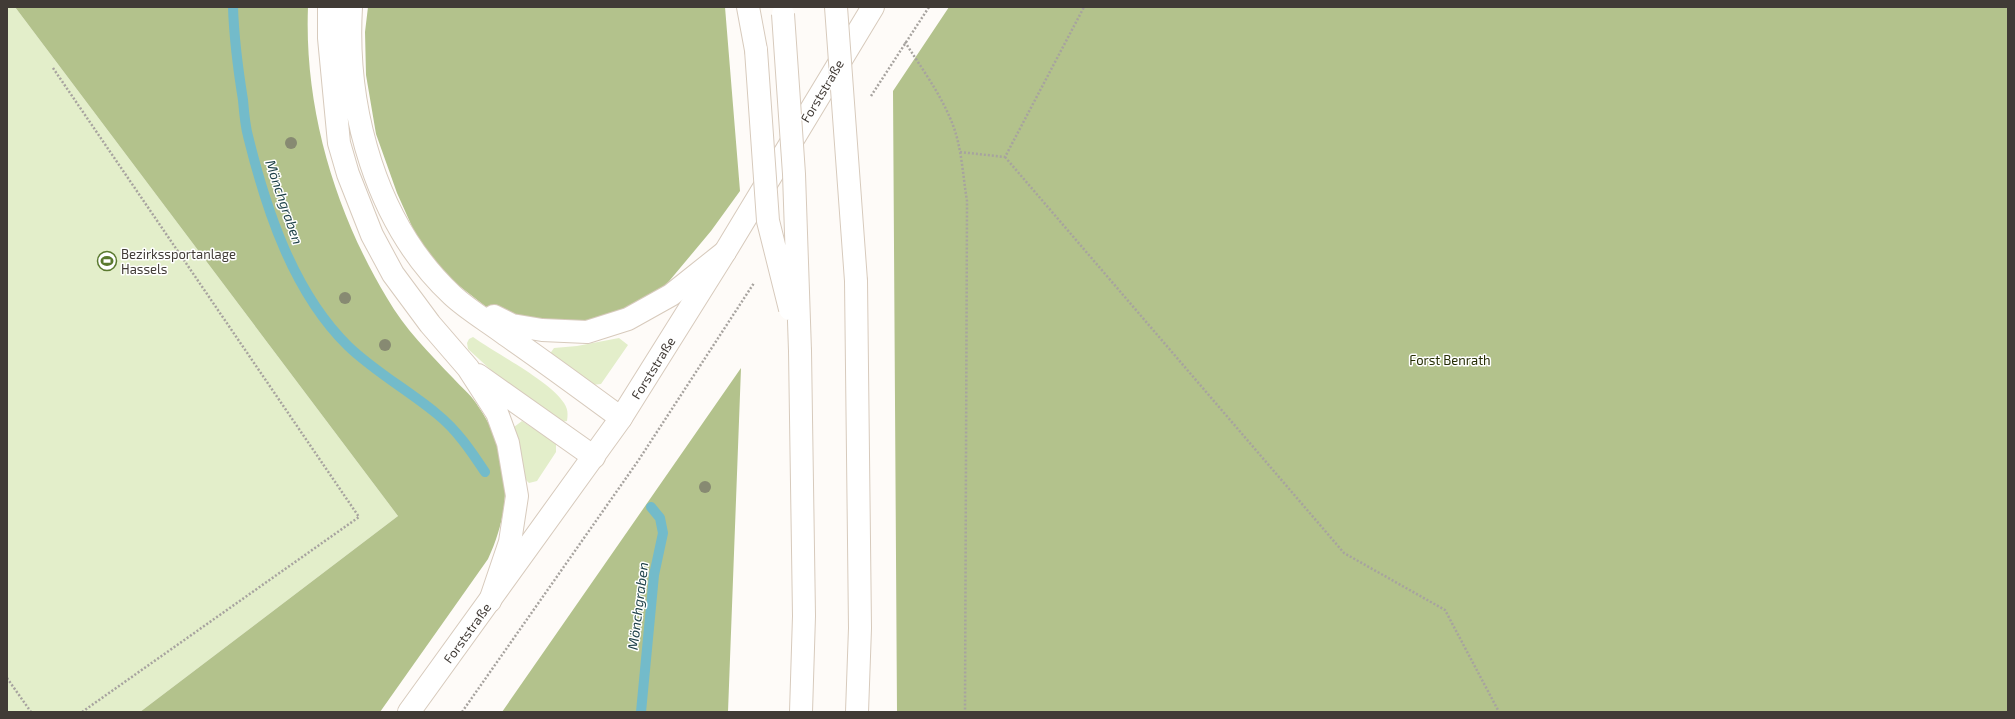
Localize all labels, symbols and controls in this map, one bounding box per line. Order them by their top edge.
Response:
street label: Forststraße [797,57,847,125]
water label: Mönchgraben [262,157,307,246]
place label: Bezirkssportanlage Hassels [121,246,236,277]
sports icon: Bezirkssportanlage Hassels [96,250,118,272]
street label: Forststraße [628,334,679,402]
park label: Forst Benrath [1409,352,1491,368]
water label: Mönchgraben [624,561,651,651]
street label: Forststraße [440,600,494,666]

